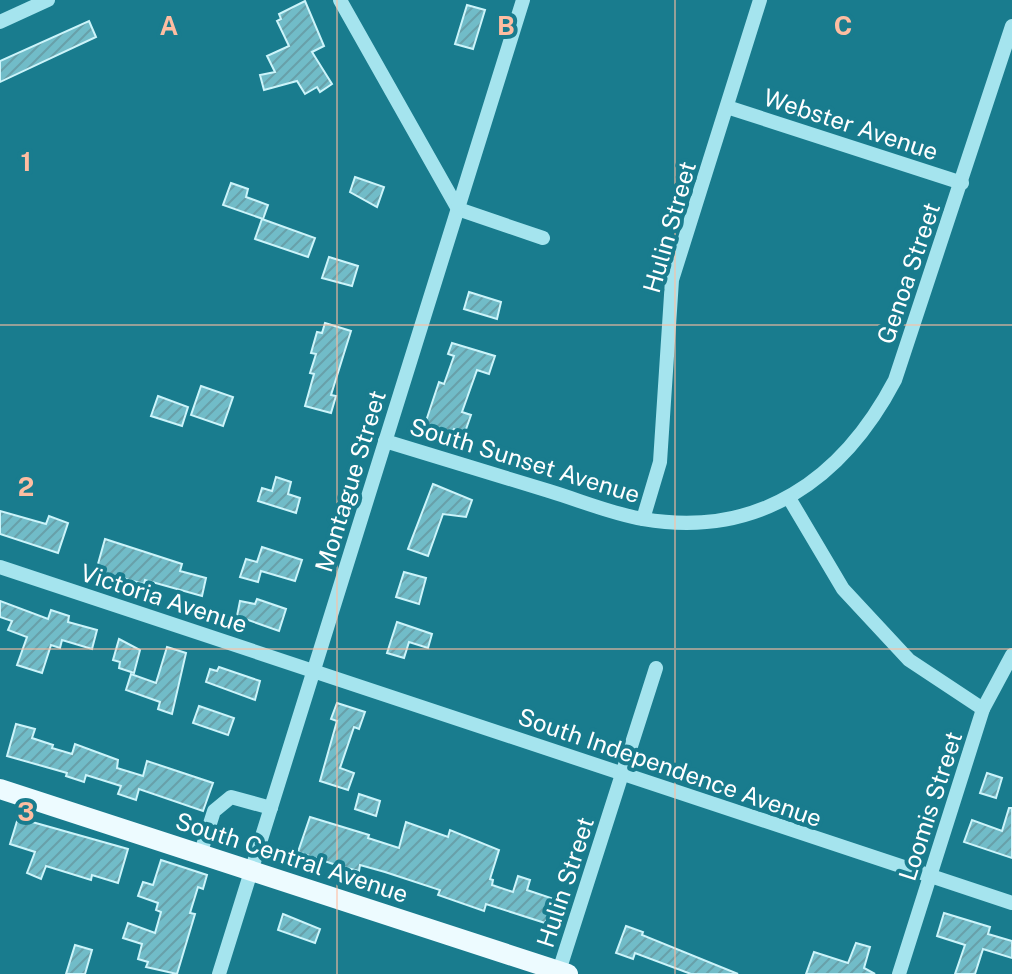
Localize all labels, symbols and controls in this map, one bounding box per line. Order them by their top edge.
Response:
text: A [160,10,179,41]
text: B [497,10,515,41]
text: C [834,10,852,41]
street label: Webster Avenue [760,83,942,165]
text: 1 [20,146,32,177]
street label: Hulin Street [637,158,701,296]
street label: Genoa Street [871,199,945,347]
street label: Montague Street [309,387,391,575]
street label: South Sunset Avenue [407,412,643,508]
text: 2 [18,471,34,502]
street label: Victoria Avenue [77,558,251,638]
street label: South Independence Avenue [515,702,825,832]
street label: Loomis Street [893,728,967,884]
text: 3 [17,796,35,827]
street label: South Central Avenue [172,806,412,908]
street label: Hulin Street [531,813,599,951]

